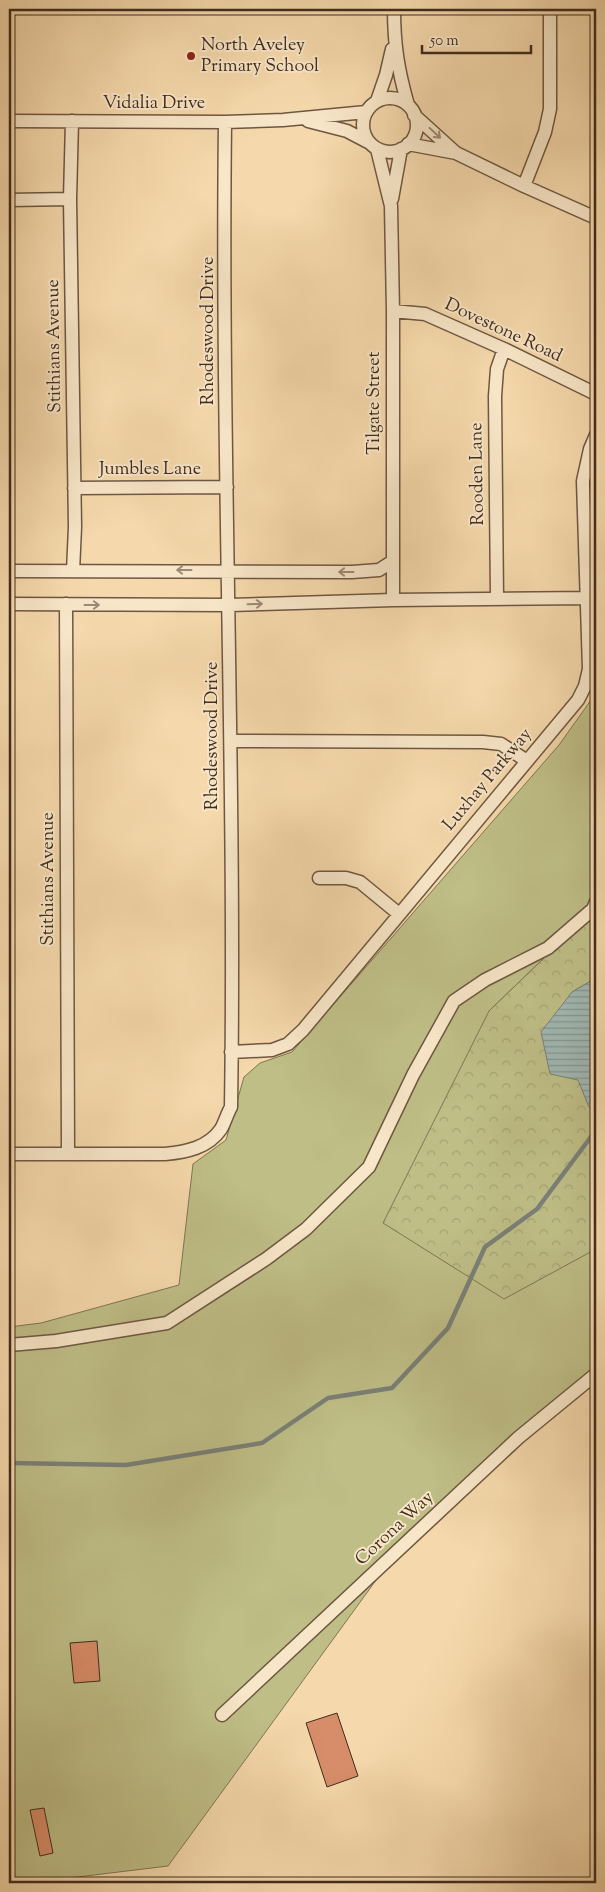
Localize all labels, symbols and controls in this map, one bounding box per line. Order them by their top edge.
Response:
scale bar [422,22,531,54]
text: 50 m [429,31,459,52]
place label: North Aveley Primary School [201,33,319,80]
marker: North Aveley Primary School [185,50,197,62]
street label: Vidalia Drive [103,91,205,117]
one-way arrow [429,127,442,139]
street label: Rhodeswood Drive [196,257,222,405]
street label: Stithians Avenue [41,279,69,413]
street label: Dovestone Road [440,292,566,370]
street label: Tilgate Street [362,351,388,455]
street label: Rooden Lane [464,422,492,526]
street label: Jumbles Lane [98,457,201,483]
one-way arrow [176,565,192,575]
one-way arrow [339,567,355,577]
one-way arrow [84,600,100,609]
one-way arrow [247,600,263,609]
street label: Rhodeswood Drive [200,662,226,810]
street label: Luxhay Parkway [437,723,539,837]
street label: Stithians Avenue [36,812,62,946]
street label: Corona Way [350,1486,440,1572]

